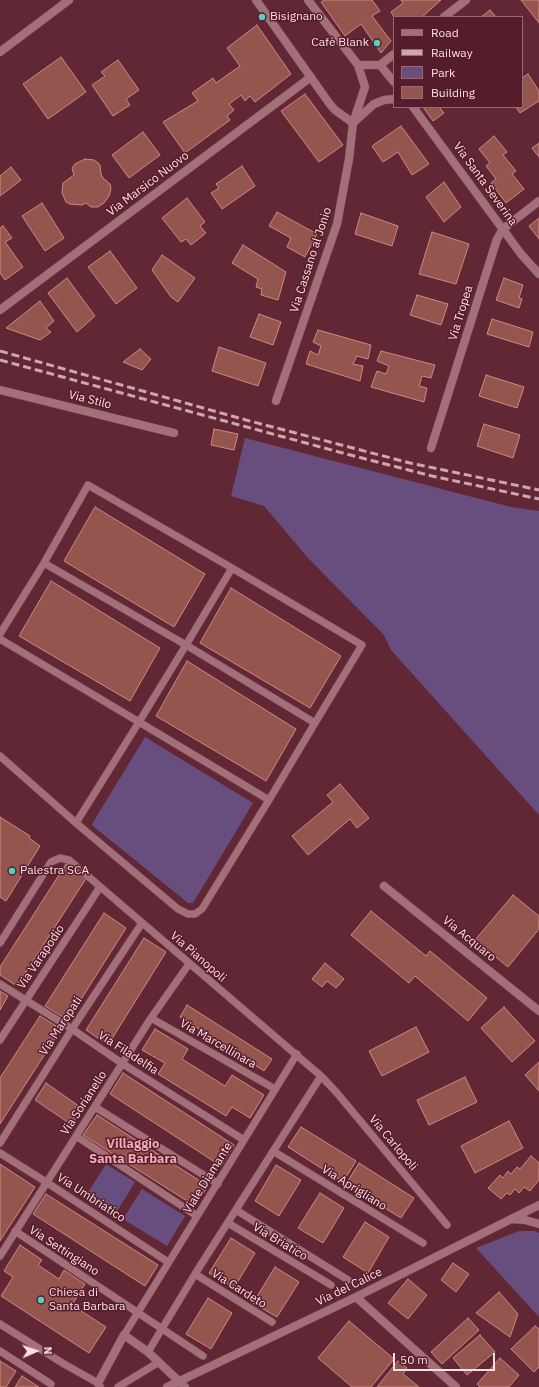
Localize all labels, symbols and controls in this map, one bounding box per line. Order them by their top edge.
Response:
place label: Bisignano [270,10,323,24]
marker: Bisignano [257,12,267,22]
legend [393,16,523,108]
text: Road [431,25,459,40]
place label: Cafè Blank [311,36,369,50]
marker: Cafè Blank [372,38,382,48]
text: Railway [431,45,473,60]
text: Park [431,65,455,80]
text: Building [431,85,475,100]
street label: Via Santa Severina [450,139,520,229]
street label: Via Marsico Nuovo [104,148,192,220]
street label: Via Cassano al Jonio [287,206,335,314]
street label: Via Tropea [446,284,476,342]
street label: Via Stilo [67,388,113,412]
place label: Palestra SCA [20,864,89,878]
marker: Palestra SCA [7,866,17,876]
street label: Via Acquaro [439,913,499,965]
street label: Via Varapodio [14,922,68,992]
street label: Via Pianopoli [167,929,229,985]
street label: Via Maropati [37,994,85,1058]
street label: Via Marcellinara [177,1016,259,1072]
street label: Via Filadelfia [95,1028,161,1078]
street label: Via Sorianello [58,1068,110,1138]
street label: Via Carlopoli [366,1112,420,1174]
district label: Villaggio Santa Barbara [89,1136,177,1167]
street label: Viale Diamante [180,1140,236,1216]
street label: Via Aprigliano [319,1162,389,1214]
street label: Via Umbriatico [54,1170,128,1226]
street label: Via Briatico [250,1220,310,1264]
street label: Via Settingiano [26,1223,102,1279]
street label: Via del Calice [314,1265,384,1309]
street label: Via Cardeto [209,1266,269,1312]
place label: Chiesa di Santa Barbara [49,1286,125,1314]
marker: Chiesa di Santa Barbara [36,1295,46,1305]
north arrow [16,1331,56,1371]
scale bar [395,1345,497,1371]
text: N [41,1346,55,1355]
text: 50 m [400,1352,428,1367]

